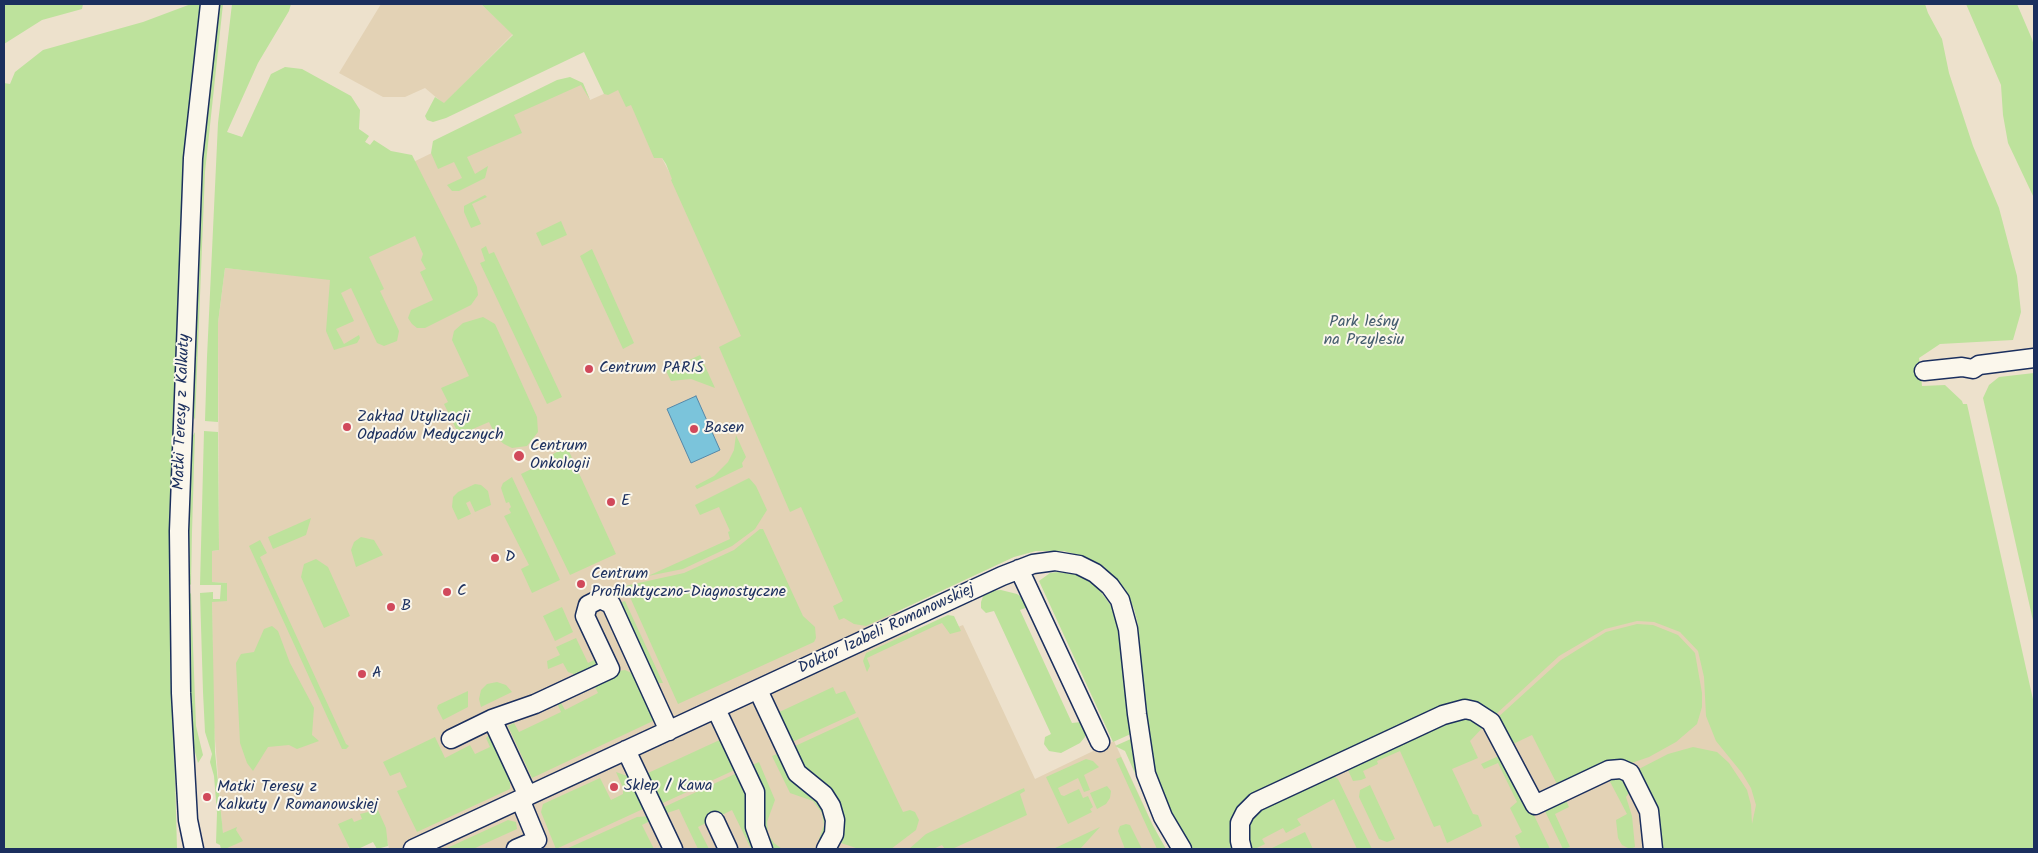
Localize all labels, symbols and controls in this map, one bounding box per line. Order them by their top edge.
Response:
park label: Park leśny na Przylesiu [1324,313,1404,351]
street label: Matki Teresy z Kalkuty [171,334,195,490]
place label: Centrum PARIS [599,359,704,379]
marker: Centrum PARIS [583,363,595,375]
place label: Zakład Utylizacji Odpadów Medycznych [357,408,504,446]
place label: Basen [704,419,744,439]
marker: Zakład Utylizacji Odpadów Medycznych [341,421,353,433]
marker: Basen [688,423,700,435]
place label: Centrum Onkologii [530,437,589,475]
marker: Centrum Onkologii [512,449,526,463]
place label: E [621,492,630,512]
marker: E [605,496,617,508]
place label: D [505,548,515,568]
marker: D [489,552,501,564]
place label: Centrum Profilaktyczno-Diagnostyczne [591,565,786,603]
marker: Centrum Profilaktyczno-Diagnostyczne [575,578,587,590]
street label: Doktor Izabeli Romanowskiej [796,581,978,679]
place label: C [457,582,467,602]
marker: C [441,586,453,598]
place label: B [401,597,411,617]
marker: B [385,601,397,613]
place label: A [372,664,382,684]
marker: A [356,668,368,680]
place label: Sklep / Kawa [624,777,712,797]
place label: Matki Teresy z Kalkuty / Romanowskiej [217,778,378,816]
marker: Sklep / Kawa [608,781,620,793]
marker: Matki Teresy z Kalkuty / Romanowskiej [201,791,213,803]

